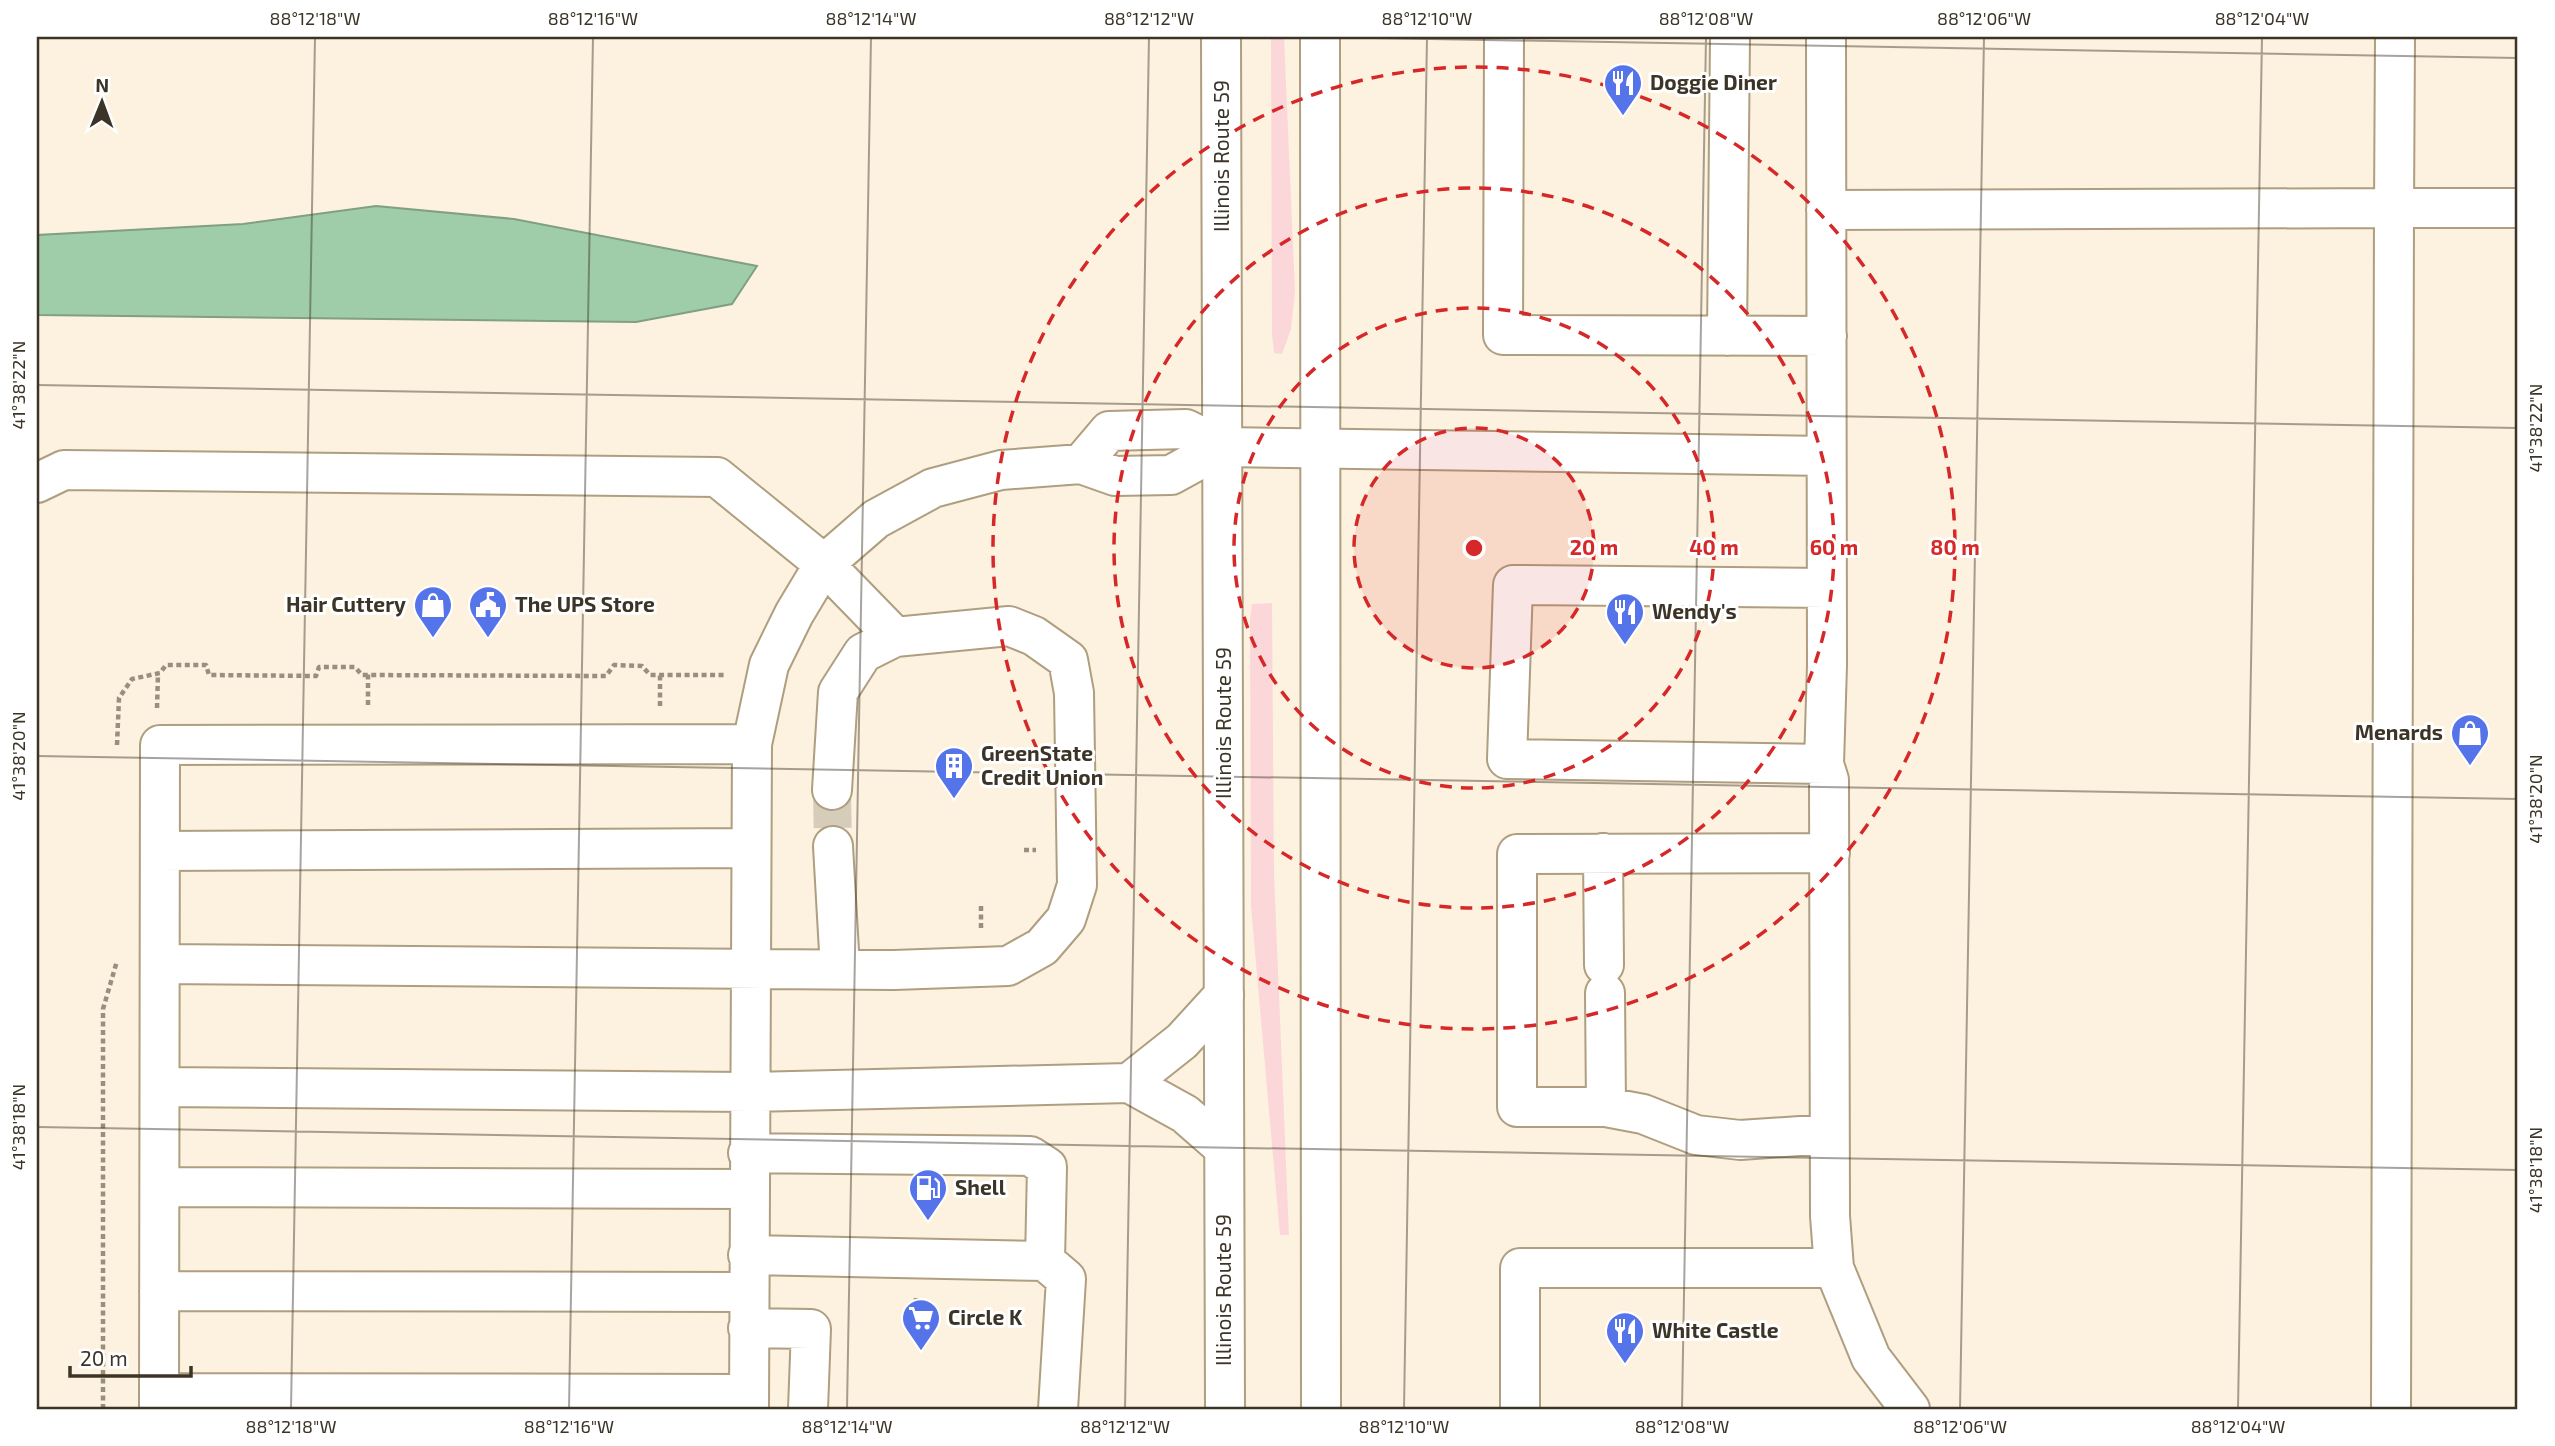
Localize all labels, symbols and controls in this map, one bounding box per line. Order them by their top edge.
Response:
text: 88°12'18"W [270,7,360,29]
text: 88°12'16"W [548,7,638,29]
text: 88°12'14"W [825,7,917,29]
text: 88°12'12"W [1104,7,1194,29]
text: 88°12'10"W [1382,7,1472,29]
text: 88°12'08"W [1659,7,1753,29]
text: 88°12'06"W [1937,7,2031,29]
text: 88°12'04"W [2215,7,2309,29]
restaurant icon: Doggie Diner [1602,62,1644,117]
north arrow [66,66,136,136]
place label: Doggie Diner [1650,69,1777,94]
text: N [95,73,109,96]
street label: Illinois Route 59 [1208,80,1233,232]
text: 41°38'22"N [7,341,29,429]
text: 41°38'22"N [2524,384,2546,472]
text: 20 m [1570,534,1618,559]
text: 40 m [1689,534,1739,559]
text: 60 m [1810,534,1858,559]
text: 80 m [1930,534,1980,559]
centre of rings [1462,536,1486,560]
shop icon: Hair Cuttery [412,584,454,639]
public building icon: The UPS Store [467,584,509,639]
place label: Hair Cuttery [286,591,406,617]
place label: The UPS Store [515,591,655,616]
restaurant icon: Wendy's [1604,591,1646,646]
place label: Wendy's [1652,598,1737,624]
street label: Illinois Route 59 [1210,647,1235,799]
text: 41°38'20"N [7,711,29,801]
shop icon: Menards [2449,712,2491,767]
place label: Menards [2355,719,2443,744]
place label: GreenState Credit Union [981,740,1103,789]
building icon: GreenState Credit Union [933,745,975,800]
text: 41°38'20"N [2524,754,2546,844]
text: 41°38'18"N [7,1084,29,1170]
text: 41°38'18"N [2524,1127,2546,1213]
fuel station icon: Shell [907,1167,949,1222]
place label: Shell [955,1174,1006,1199]
street label: Illinois Route 59 [1210,1214,1235,1366]
supermarket icon: Circle K [900,1297,942,1352]
place label: Circle K [948,1304,1023,1329]
restaurant icon: White Castle [1604,1310,1646,1365]
place label: White Castle [1652,1317,1779,1342]
scale bar [70,1334,191,1378]
text: 20 m [80,1345,128,1370]
text: 88°12'18"W [246,1415,336,1437]
text: 88°12'16"W [524,1415,614,1437]
text: 88°12'14"W [801,1415,893,1437]
text: 88°12'12"W [1080,1415,1170,1437]
text: 88°12'10"W [1359,1415,1449,1437]
text: 88°12'08"W [1635,1415,1729,1437]
text: 88°12'06"W [1913,1415,2007,1437]
text: 88°12'04"W [2191,1415,2285,1437]

